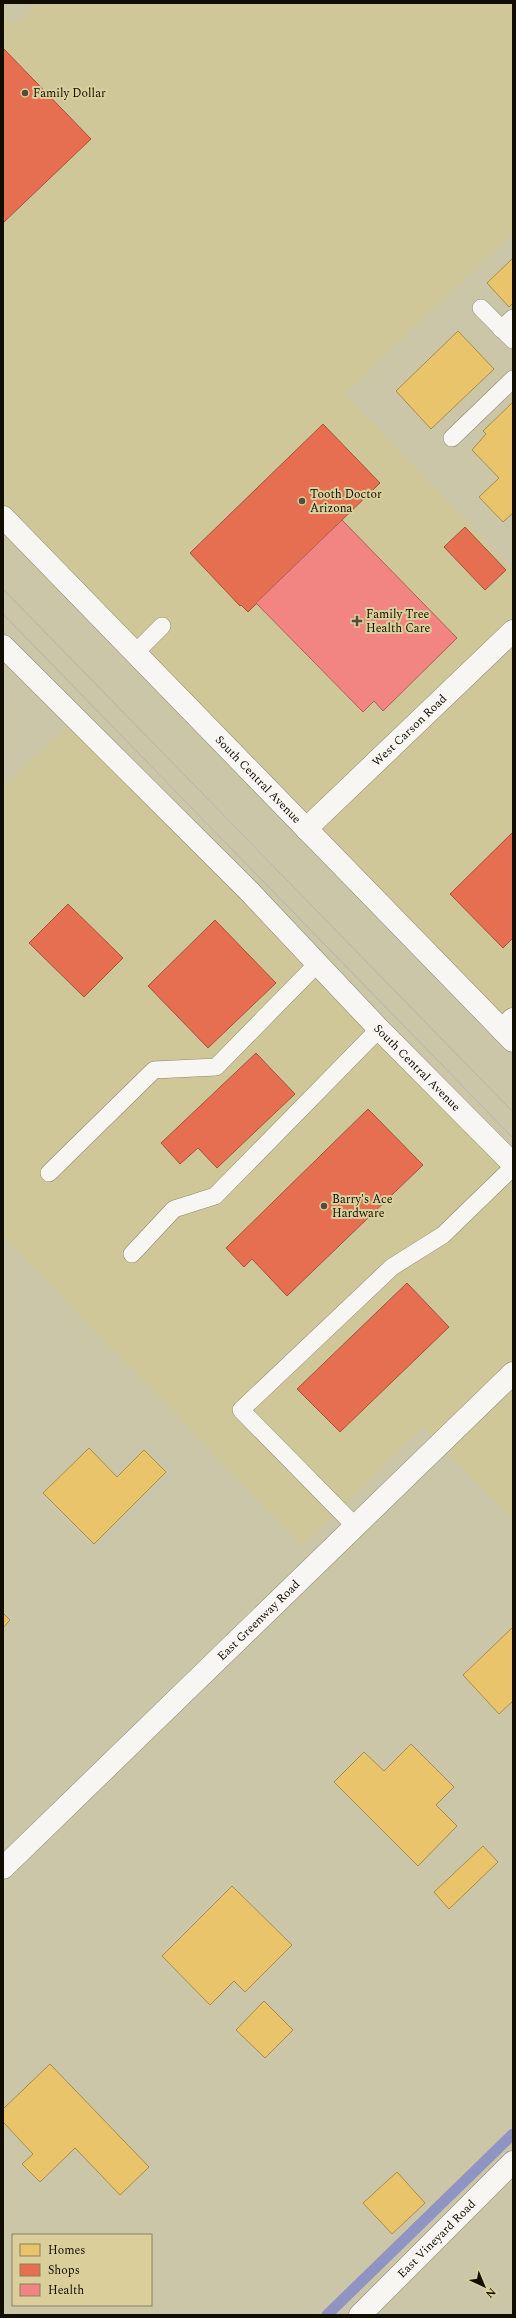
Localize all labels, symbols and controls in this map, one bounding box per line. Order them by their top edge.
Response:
place label: Family Dollar [33,84,106,103]
marker: Family Dollar [20,88,30,98]
place label: Tooth Doctor Arizona [310,485,382,518]
marker: Tooth Doctor Arizona [297,496,307,506]
place label: Family Tree Health Care [366,605,431,638]
marker: Family Tree Health Care [351,615,363,627]
street label: West Carson Road [368,690,452,771]
street label: South Central Avenue [210,731,306,828]
street label: South Central Avenue [369,1020,465,1116]
place label: Barry's Ace Hardware [332,1190,393,1223]
marker: Barry's Ace Hardware [319,1201,329,1211]
street label: East Greenway Road [213,1575,305,1665]
street label: East Vineyard Road [393,2195,481,2283]
legend [12,2234,152,2306]
text: Homes [48,2241,86,2260]
text: Shops [48,2261,80,2280]
north arrow [464,2266,504,2306]
text: Health [48,2281,84,2300]
text: N [481,2284,500,2302]

